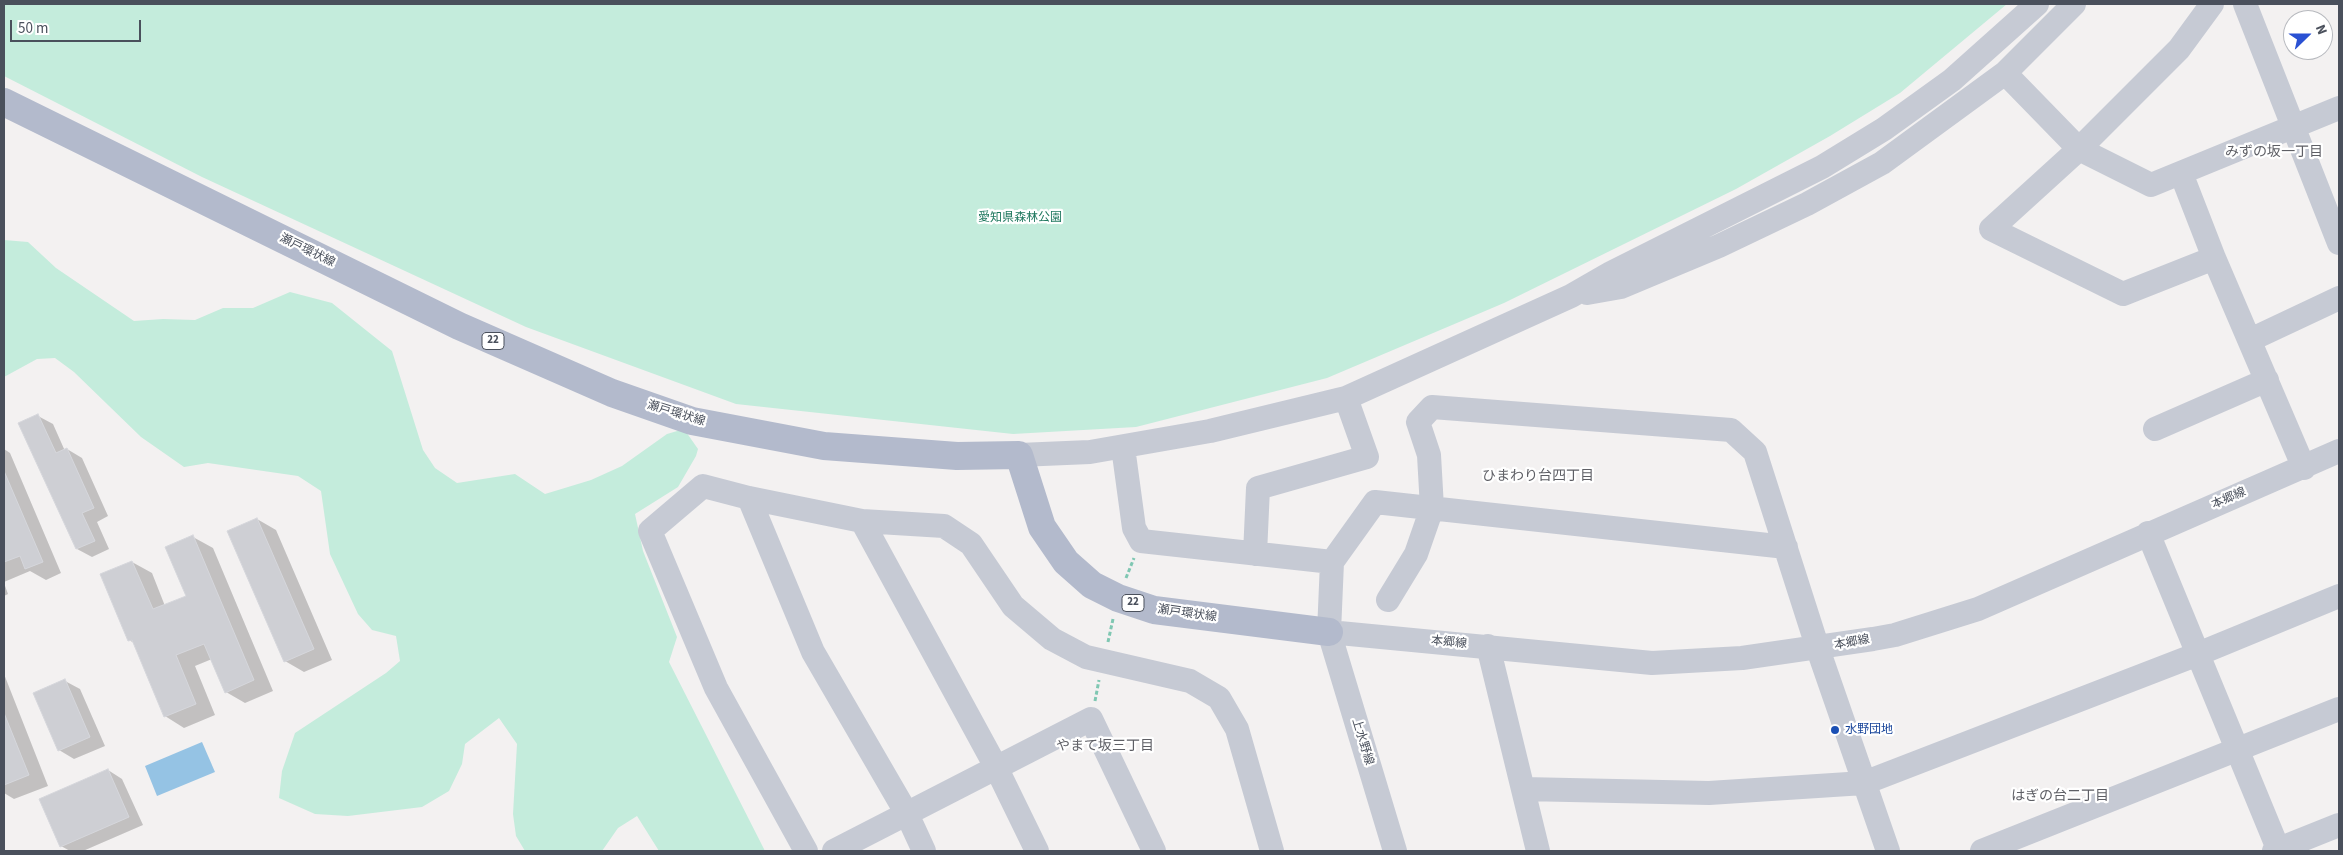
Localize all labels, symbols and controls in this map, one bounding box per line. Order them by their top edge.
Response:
scale bar [12,10,144,42]
north arrow [2283,10,2333,60]
text: 50 m [18,18,48,39]
text: N [2310,22,2332,38]
district label: みずの坂一丁目 [2225,145,2323,161]
park label: 愛知県森林公園 [978,211,1062,225]
street label: 瀬戸環状線 [277,231,337,271]
road number: 22 [482,332,504,350]
street label: 瀬戸環状線 [645,398,707,430]
district label: ひまわり台四丁目 [1482,469,1594,485]
street label: 本郷線 [2210,485,2248,513]
road number: 22 [1122,594,1144,612]
street label: 瀬戸環状線 [1156,603,1218,625]
street label: 本郷線 [1833,633,1871,653]
street label: 本郷線 [1430,634,1468,652]
street label: 上水野線 [1348,717,1376,767]
place label: 水野団地 [1845,723,1893,737]
marker: 水野団地 [1829,724,1841,736]
district label: やまて坂三丁目 [1056,739,1154,755]
district label: はぎの台二丁目 [2011,789,2109,805]

